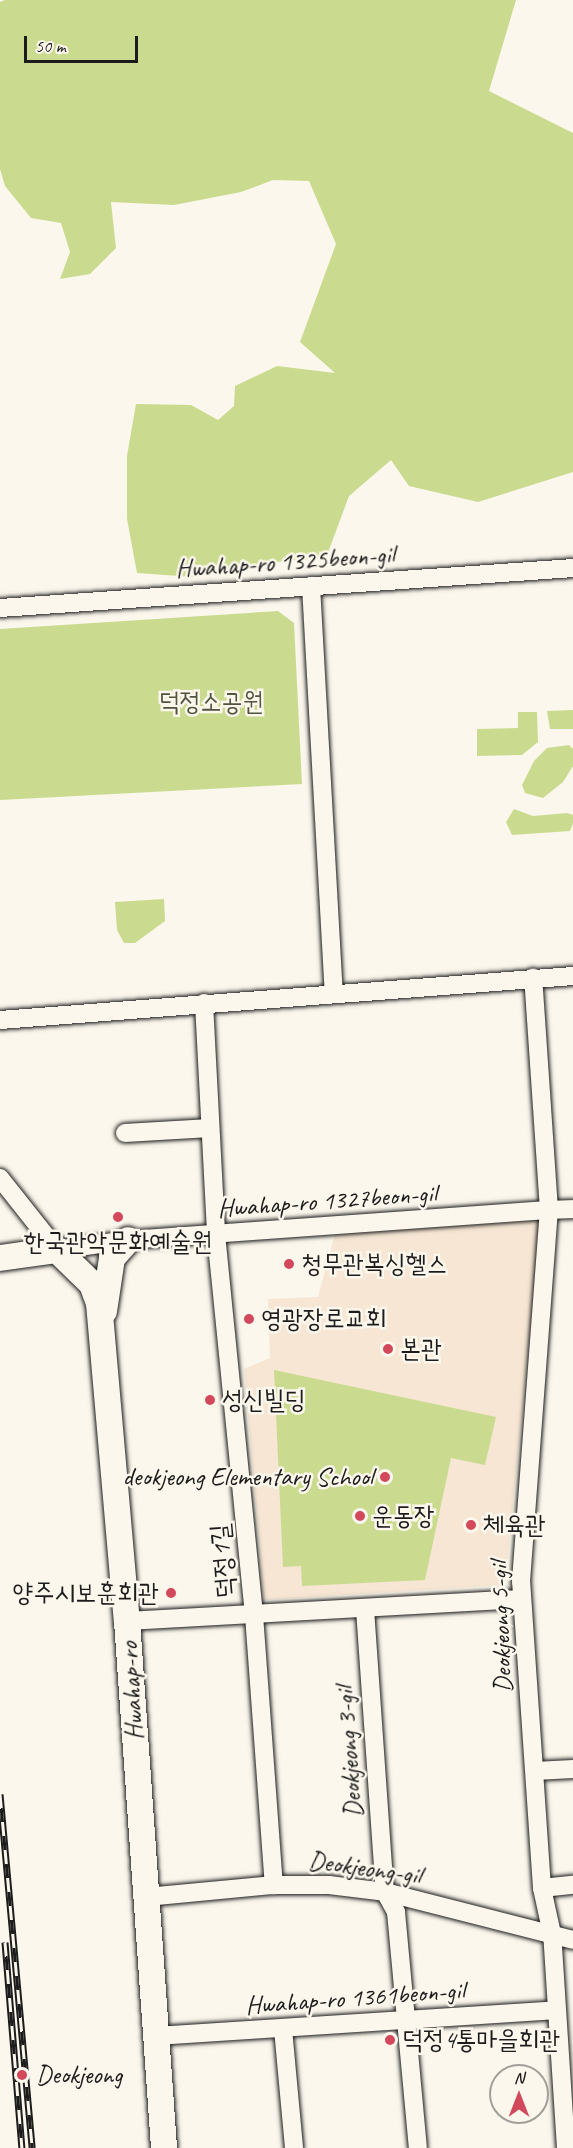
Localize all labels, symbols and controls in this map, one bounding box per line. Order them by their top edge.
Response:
scale bar [27,24,141,62]
text: 50 m [35,35,66,57]
street label: Hwahap-ro 1325beon-gil [174,539,396,585]
park label: 덕정소공원 [159,686,263,718]
street label: Hwahap-ro 1327beon-gil [216,1178,438,1224]
marker: 한국관악문화예술원 [111,1210,125,1224]
place label: 한국관악문화예술원 [24,1226,212,1258]
place label: 청무관복싱헬스 [301,1248,447,1280]
marker: 청무관복싱헬스 [282,1257,296,1271]
place label: 영광장로교회 [261,1303,387,1335]
marker: 영광장로교회 [242,1312,256,1326]
place label: 본관 [400,1333,442,1365]
marker: 본관 [381,1342,395,1356]
place label: 성신빌딩 [222,1384,306,1416]
marker: 성신빌딩 [203,1393,217,1407]
place label: deokjeong Elementary School [123,1461,373,1493]
marker: deokjeong Elementary School [378,1470,392,1484]
place label: 운동장 [372,1500,435,1532]
marker: 운동장 [353,1509,367,1523]
place label: 체육관 [483,1509,546,1541]
marker: 체육관 [464,1518,478,1532]
street label: 덕정1길 [204,1523,242,1599]
street label: Deokjeong 5-gil [483,1561,519,1693]
place label: 양주시보훈회관 [13,1577,159,1609]
marker: 양주시보훈회관 [164,1586,178,1600]
street label: Hwahap-ro [113,1641,151,1741]
street label: Deokjeong 3-gil [329,1685,369,1819]
street label: Deokjeong-gil [307,1845,423,1891]
street label: Hwahap-ro 1361beon-gil [244,1975,466,2021]
place label: 덕정4통마을회관 [402,2024,560,2056]
marker: 덕정4통마을회관 [383,2033,397,2047]
place label: Deokjeong [36,2059,122,2091]
north arrow [489,2064,549,2124]
marker: Deokjeong [13,2066,31,2084]
text: N [514,2068,524,2088]

